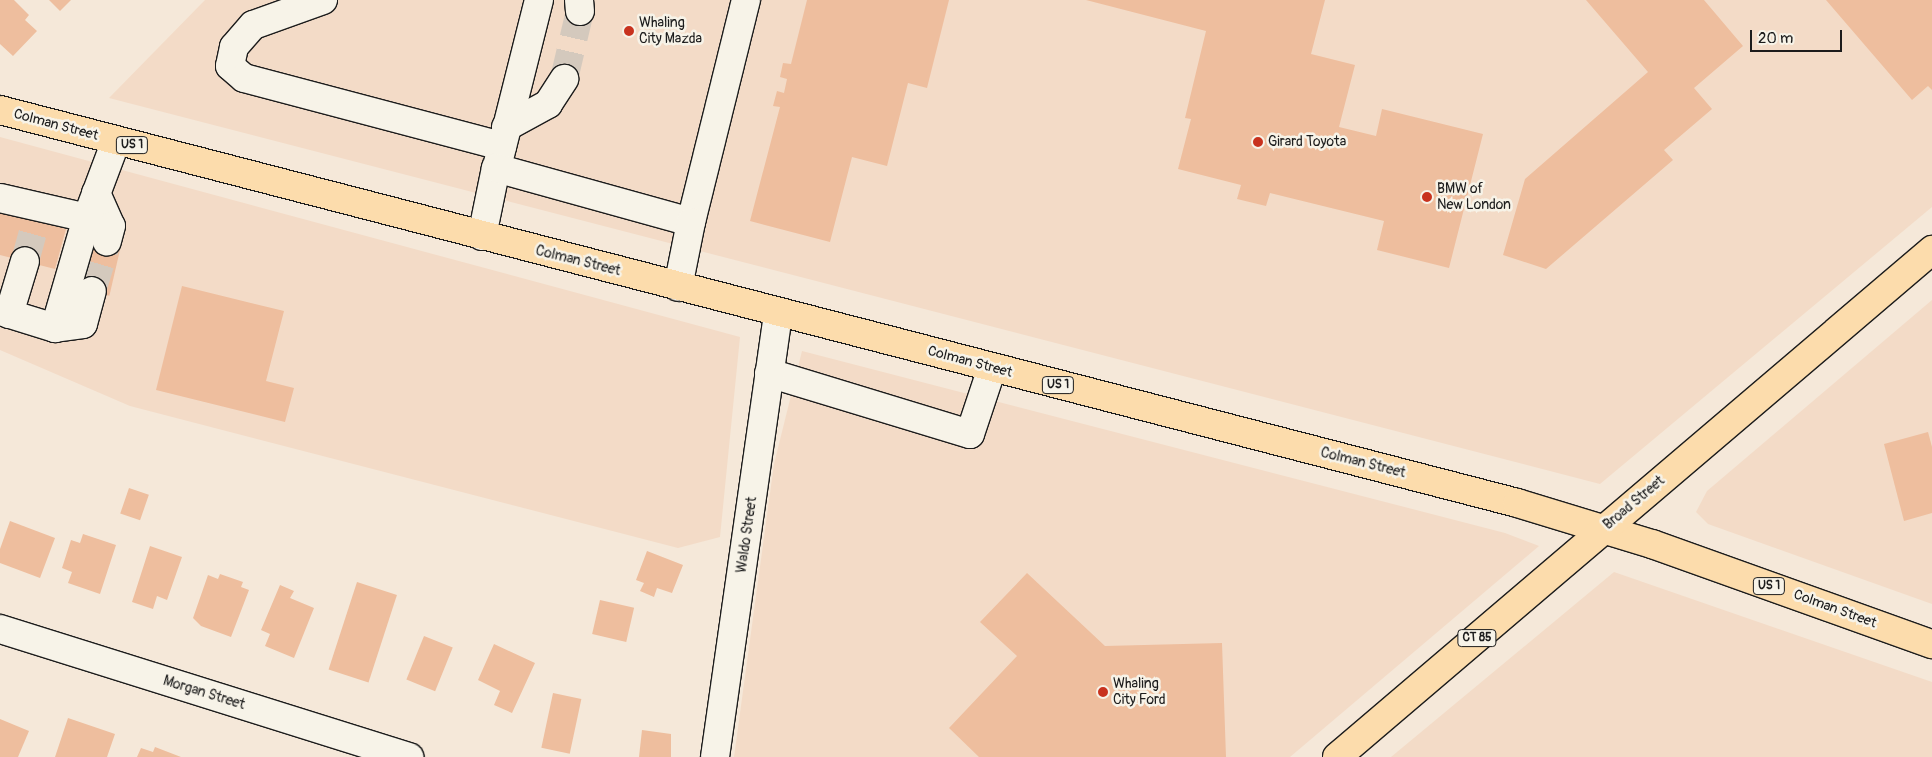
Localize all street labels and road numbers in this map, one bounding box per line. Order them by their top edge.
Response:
street label: Colman Street [12,106,100,144]
road number: US 1 [116,136,148,154]
street label: Colman Street [534,242,622,280]
street label: Colman Street [926,343,1014,381]
road number: US 1 [1042,376,1074,394]
street label: Colman Street [1319,444,1407,482]
street label: Broad Street [1600,473,1668,533]
street label: Waldo Street [733,496,761,574]
road number: US 1 [1753,576,1785,596]
street label: Colman Street [1791,586,1879,632]
road number: CT 85 [1457,628,1497,648]
street label: Morgan Street [161,673,247,713]

